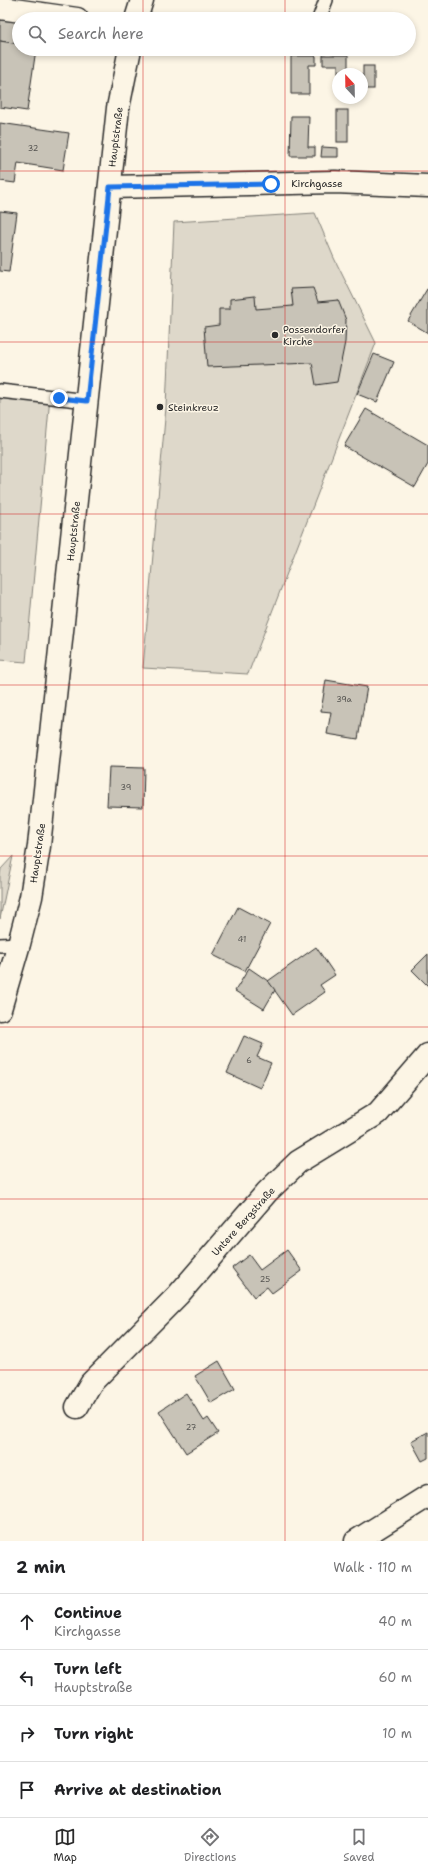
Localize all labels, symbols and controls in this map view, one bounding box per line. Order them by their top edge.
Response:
search box [12,12,416,56]
icon: search [26,23,48,45]
text: Search here [58,24,144,44]
north arrow [332,68,368,104]
street label: Hauptstraße [105,106,126,168]
house number: 32 [28,143,39,154]
route start [262,175,280,193]
street label: Kirchgasse [291,177,343,190]
place label: Possendorfer Kirche [283,323,346,348]
marker: Possendorfer Kirche [270,330,280,340]
route end [50,389,68,407]
place label: Steinkreuz [168,401,219,414]
marker: Steinkreuz [155,402,165,412]
street label: Hauptstraße [64,500,83,562]
house number: 39a [336,694,352,705]
house number: 39 [121,782,131,793]
street label: Hauptstraße [27,822,48,884]
house number: 41 [238,934,246,945]
house number: 6 [246,1055,252,1066]
street label: Untere Bergstraße [209,1184,278,1259]
house number: 25 [260,1274,270,1285]
house number: 27 [186,1422,197,1433]
text: 2 min [16,1556,66,1578]
text: Walk · 110 m [333,1559,412,1576]
text: Continue [54,1603,122,1623]
icon: ahead [16,1611,38,1633]
text: 40 m [378,1613,412,1630]
text: Kirchgasse [54,1623,121,1640]
text: Turn left [54,1659,122,1679]
icon: left [16,1667,38,1689]
text: 60 m [379,1669,412,1686]
text: Hauptstraße [54,1679,133,1696]
icon: right [16,1723,38,1745]
text: Turn right [54,1724,134,1744]
text: 10 m [382,1725,412,1742]
icon: arrive [16,1779,38,1801]
text: Arrive at destination [54,1780,222,1800]
tab: Map [53,1826,77,1865]
tab: Directions [184,1826,236,1865]
tab: Saved [343,1826,375,1865]

